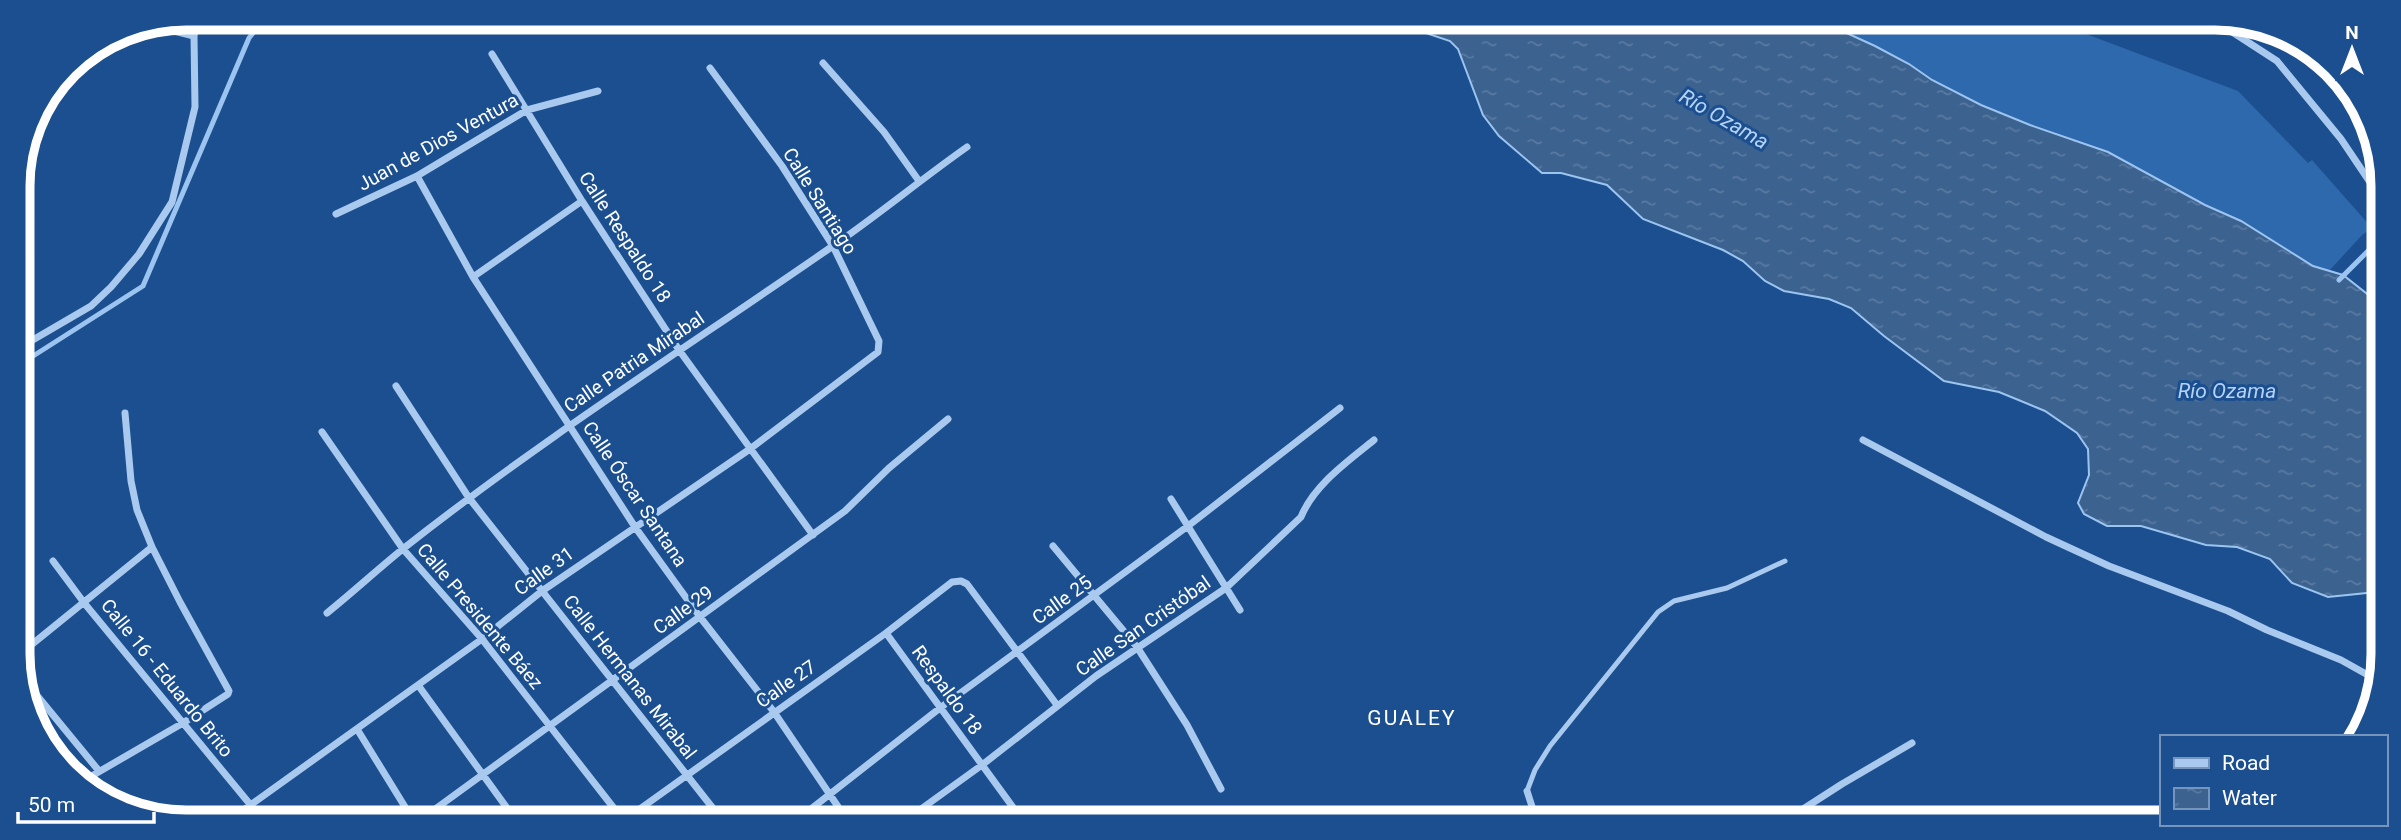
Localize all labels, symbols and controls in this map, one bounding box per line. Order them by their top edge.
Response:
north arrow [2317,14,2387,84]
text: N [2345,21,2359,44]
water label: Río Ozama [1675,84,1773,154]
street label: Juan de Dios Ventura [354,88,522,196]
street label: Calle Santiago [778,143,862,259]
street label: Calle Respaldo 18 [574,167,676,307]
street label: Calle Patria Mirabal [559,306,709,418]
water label: Río Ozama [2178,379,2276,403]
street label: Calle Óscar Santana [578,417,692,571]
street label: Calle Presidente Báez [412,538,548,694]
street label: Calle 31 [510,542,578,600]
street label: Calle 25 [1028,571,1096,629]
street label: Calle San Cristóbal [1071,571,1215,681]
street label: Calle 29 [649,581,717,639]
street label: Calle Hermanas Mirabal [559,590,701,764]
street label: Calle 16 - Eduardo Brito [96,594,238,762]
street label: Respaldo 18 [907,641,987,739]
street label: Calle 27 [752,655,820,713]
district label: GUALEY [1367,706,1457,730]
legend [2160,735,2387,826]
text: Road [2222,751,2270,775]
scale bar [18,780,154,824]
text: Water [2222,786,2277,810]
text: 50 m [28,793,75,817]

